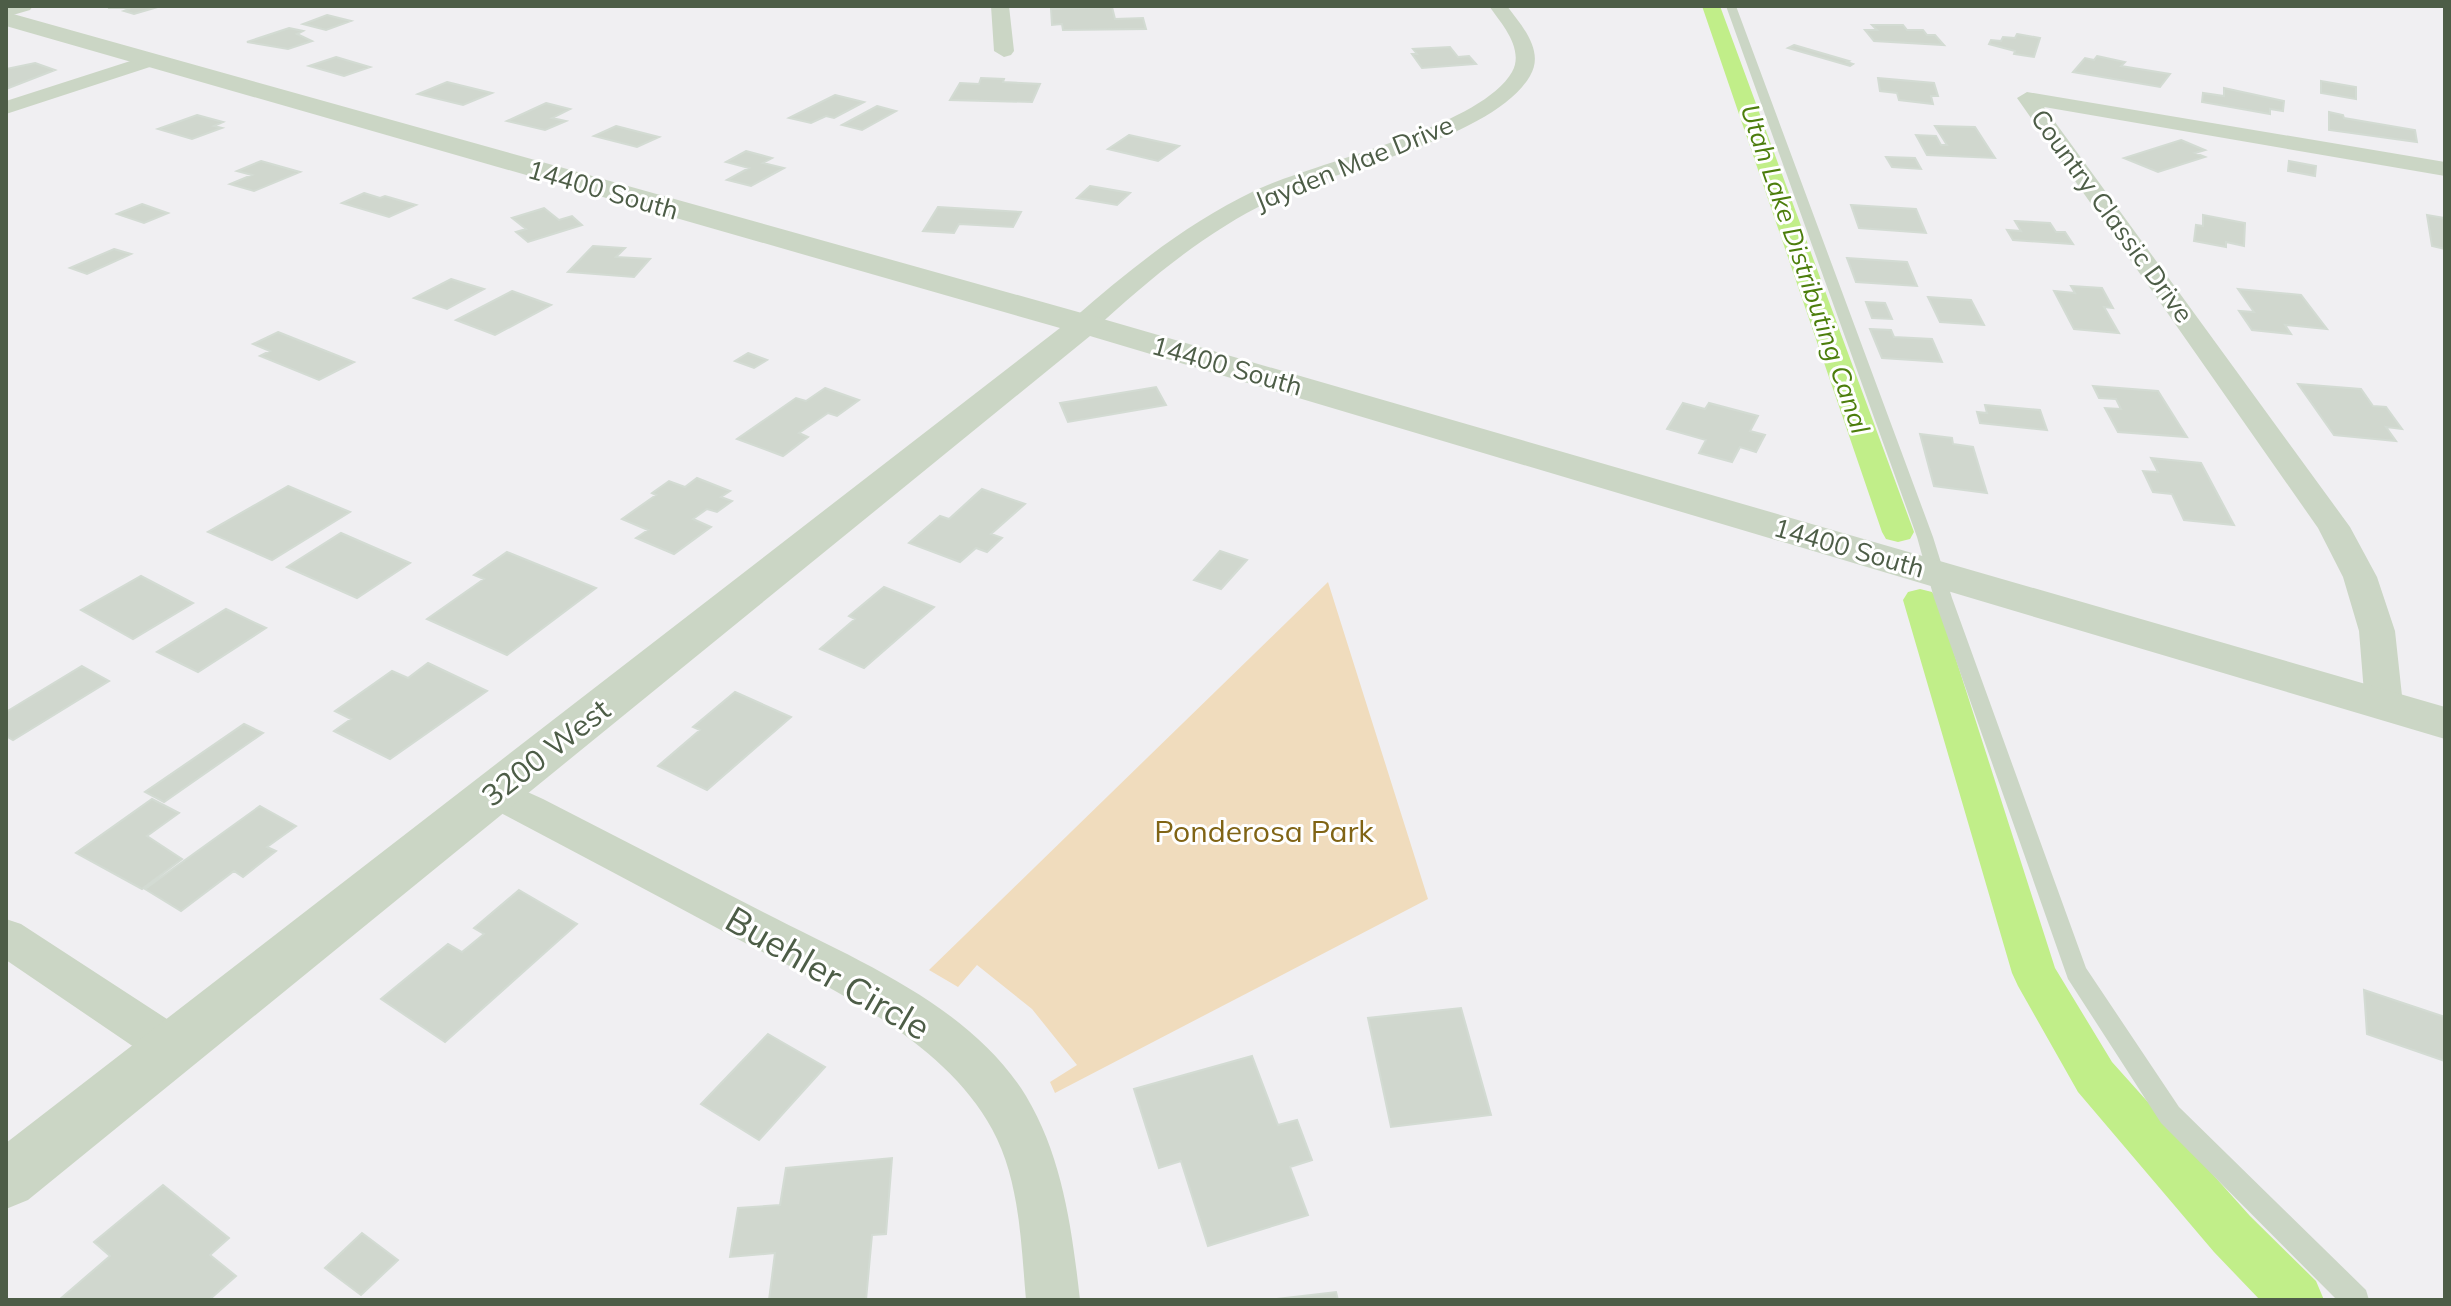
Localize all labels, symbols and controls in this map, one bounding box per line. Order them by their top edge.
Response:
water label: Utah Lake Distributing Canal [1734,100,1878,439]
street label: Country Classic Drive [2024,102,2201,329]
street label: Jayden Mae Drive [1250,108,1458,217]
street label: 14400 South [524,152,682,227]
street label: 14400 South [1148,328,1306,403]
street label: 14400 South [1770,510,1928,585]
street label: 3200 West [473,690,617,814]
park label: Ponderosa Park [1154,812,1374,850]
street label: Buehler Circle [718,896,938,1049]

